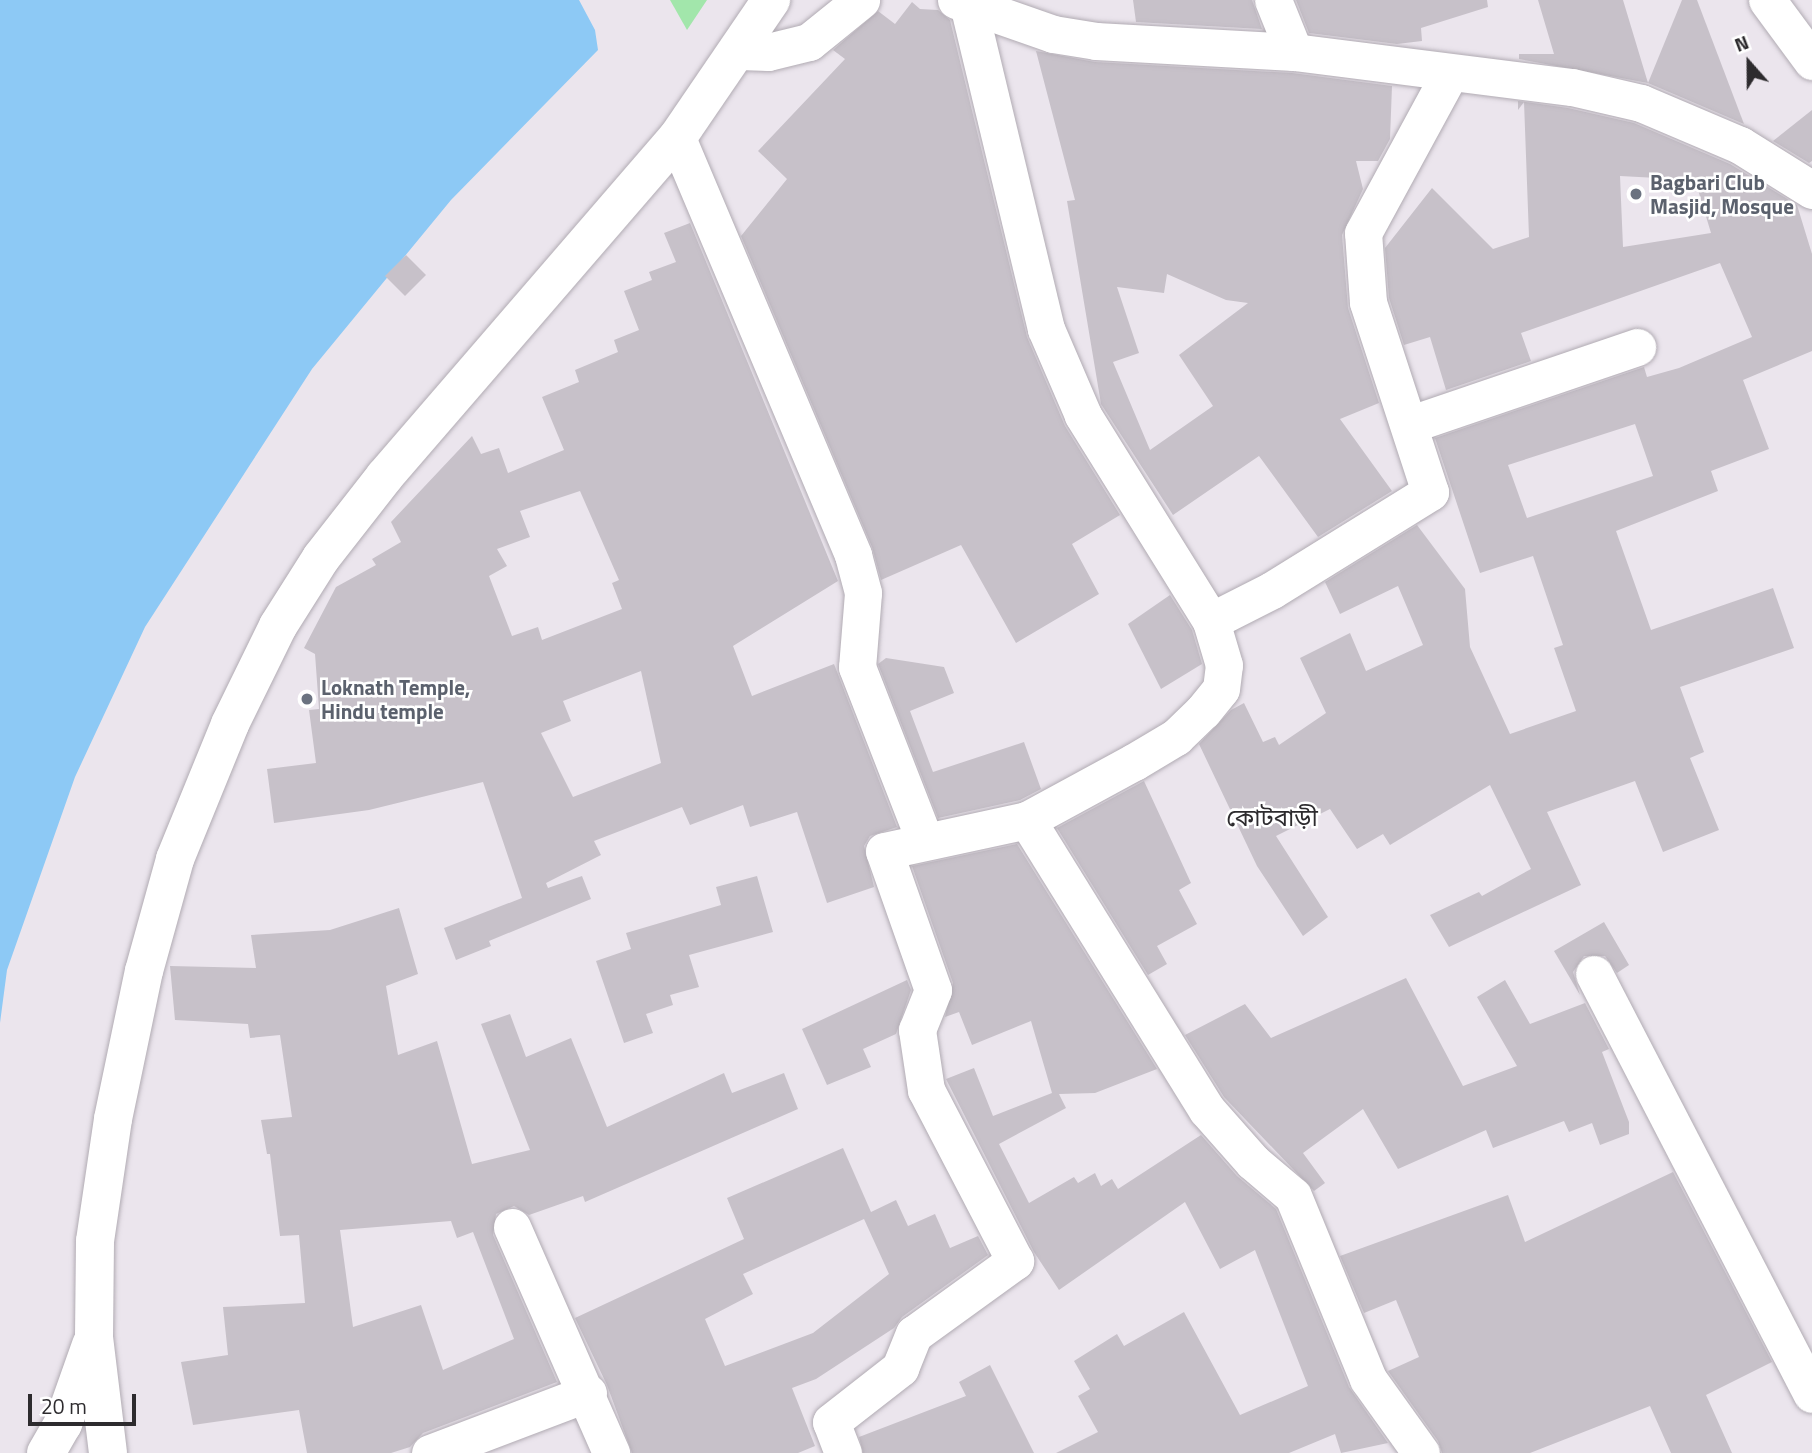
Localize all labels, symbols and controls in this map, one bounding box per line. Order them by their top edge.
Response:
text: N [1730,27,1753,59]
north arrow [1714,28,1784,98]
place label: Bagbari Club Masjid, Mosque [1650,169,1794,219]
marker: Bagbari Club Masjid, Mosque [1628,186,1644,202]
place label: Loknath Temple, Hindu temple [321,674,470,724]
marker: Loknath Temple, Hindu temple [299,691,315,707]
district label: কোটবাড়ী [1226,804,1318,832]
scale bar [32,1380,140,1424]
text: 20 m [41,1390,87,1422]

